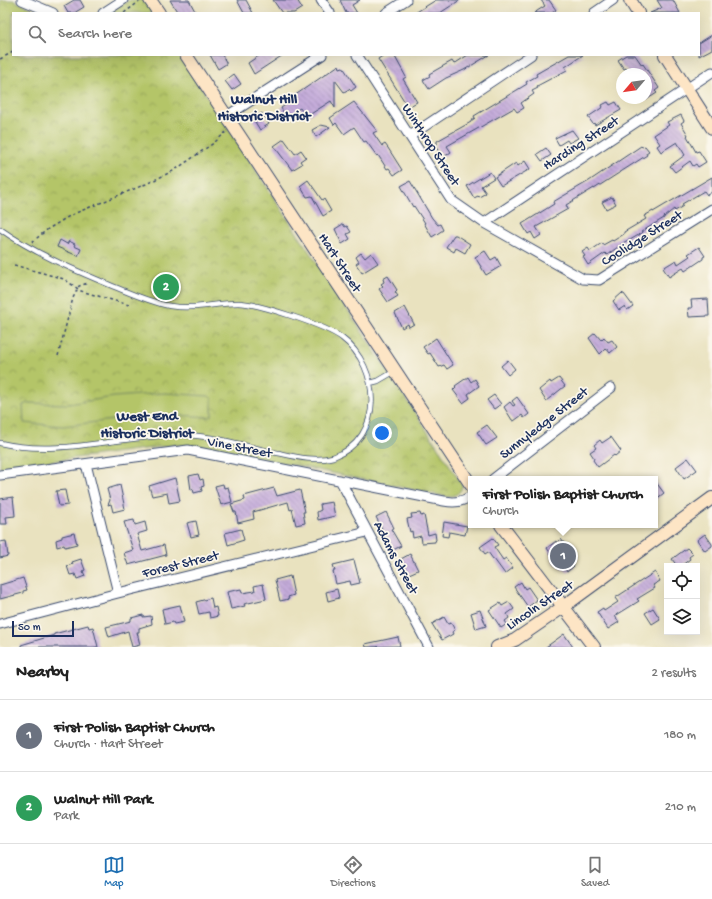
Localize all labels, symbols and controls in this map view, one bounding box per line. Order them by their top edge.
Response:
search box [12,12,700,56]
icon: search [26,23,48,45]
text: Search here [58,25,132,43]
north arrow [616,68,652,104]
district label: Walnut Hill Historic District [218,91,312,126]
street label: Winthrop Street [397,101,463,191]
street label: Harding Street [540,113,624,175]
street label: Coolidge Street [599,207,687,271]
street label: Hart Street [314,231,365,297]
pin: 2 [153,272,179,302]
street label: Sunnyledge Street [497,383,593,464]
district label: West End Historic District [101,408,195,443]
your location [372,423,392,443]
street label: Vine Street [205,434,274,463]
popup [468,476,658,528]
text: First Polish Baptist Church [483,486,643,504]
text: Church [483,504,519,519]
street label: Adams Street [369,519,422,599]
pin: 1 [550,541,576,571]
street label: Forest Street [140,547,222,583]
map controls [664,563,700,635]
button: locate [664,563,700,599]
street label: Lincoln Street [504,577,578,635]
button: layers [664,599,700,635]
scale bar [12,619,74,638]
text: 50 m [18,622,40,634]
text: Nearby [16,663,69,683]
text: 2 results [651,666,696,681]
text: First Polish Baptist Church [54,719,215,737]
text: 1 [26,728,32,743]
text: 180 m [664,728,696,743]
text: Church · Hart Street [54,737,163,752]
text: Walnut Hill Park [54,791,153,809]
text: 2 [26,800,32,815]
text: 210 m [665,800,696,815]
text: Park [54,809,79,824]
tab: Map [103,854,125,890]
tab: Directions [331,854,375,890]
tab: Saved [581,854,609,890]

